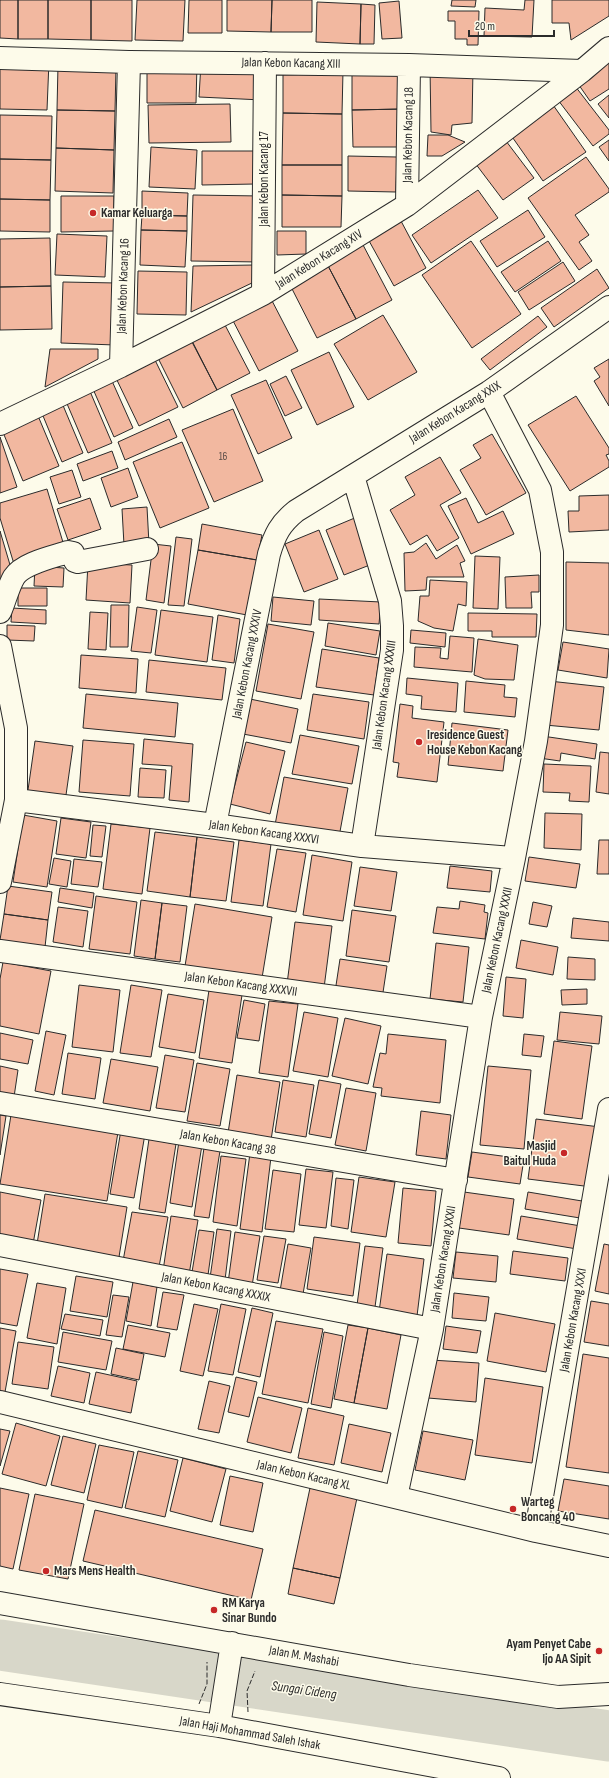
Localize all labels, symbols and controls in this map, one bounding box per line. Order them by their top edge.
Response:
scale bar [469,12,554,38]
text: 20 m [475,19,495,34]
street label: Jalan Kebon Kacang XIII [240,54,341,72]
street label: Jalan Kebon Kacang 18 [399,87,417,184]
street label: Jalan Kebon Kacang 17 [256,130,272,228]
place label: Kamar Keluarga [101,205,172,221]
marker: Kamar Keluarga [88,208,98,218]
street label: Jalan Kebon Kacang XIV [272,226,366,293]
street label: Jalan Kebon Kacang 16 [113,237,133,335]
street label: Jalan Kebon Kacang XXIX [405,377,504,447]
house number: 16 [219,450,228,463]
street label: Jalan Kebon Kacang XXXIV [228,608,265,721]
street label: Jalan Kebon Kacang XXXIII [368,639,400,752]
place label: Iresidence Guest House Kebon Kacang [427,727,523,758]
marker: Iresidence Guest House Kebon Kacang [414,737,424,747]
street label: Jalan Kebon Kacang XXXVI [207,816,320,848]
street label: Jalan Kebon Kacang XXXII [478,886,516,995]
street label: Jalan Kebon Kacang XXXVII [183,968,298,1000]
street label: Jalan Kebon Kacang 38 [178,1126,277,1158]
place label: Masjid Baitul Huda [504,1138,556,1169]
marker: Masjid Baitul Huda [559,1148,569,1158]
street label: Jalan Kebon Kacang XXXII [427,1205,459,1314]
street label: Jalan Kebon Kacang XXXI [556,1267,590,1374]
street label: Jalan Kebon Kacang XXXIX [159,1268,272,1305]
street label: Jalan Kebon Kacang XL [254,1456,353,1494]
place label: Warteg Boncang 40 [521,1494,575,1525]
marker: Warteg Boncang 40 [508,1504,518,1514]
place label: Mars Mens Health [54,1563,136,1579]
marker: Mars Mens Health [41,1566,51,1576]
place label: RM Karya Sinar Bundo [222,1595,277,1626]
marker: RM Karya Sinar Bundo [209,1605,219,1615]
place label: Ayam Penyet Cabe Ijo AA Sipit [506,1636,592,1667]
street label: Jalan M. Mashabi [267,1642,340,1670]
marker: Ayam Penyet Cabe Ijo AA Sipit [594,1646,604,1656]
water label: Sungai Cideng [270,1677,338,1703]
street label: Jalan Haji Mohammad Saleh Ishak [177,1713,322,1753]

